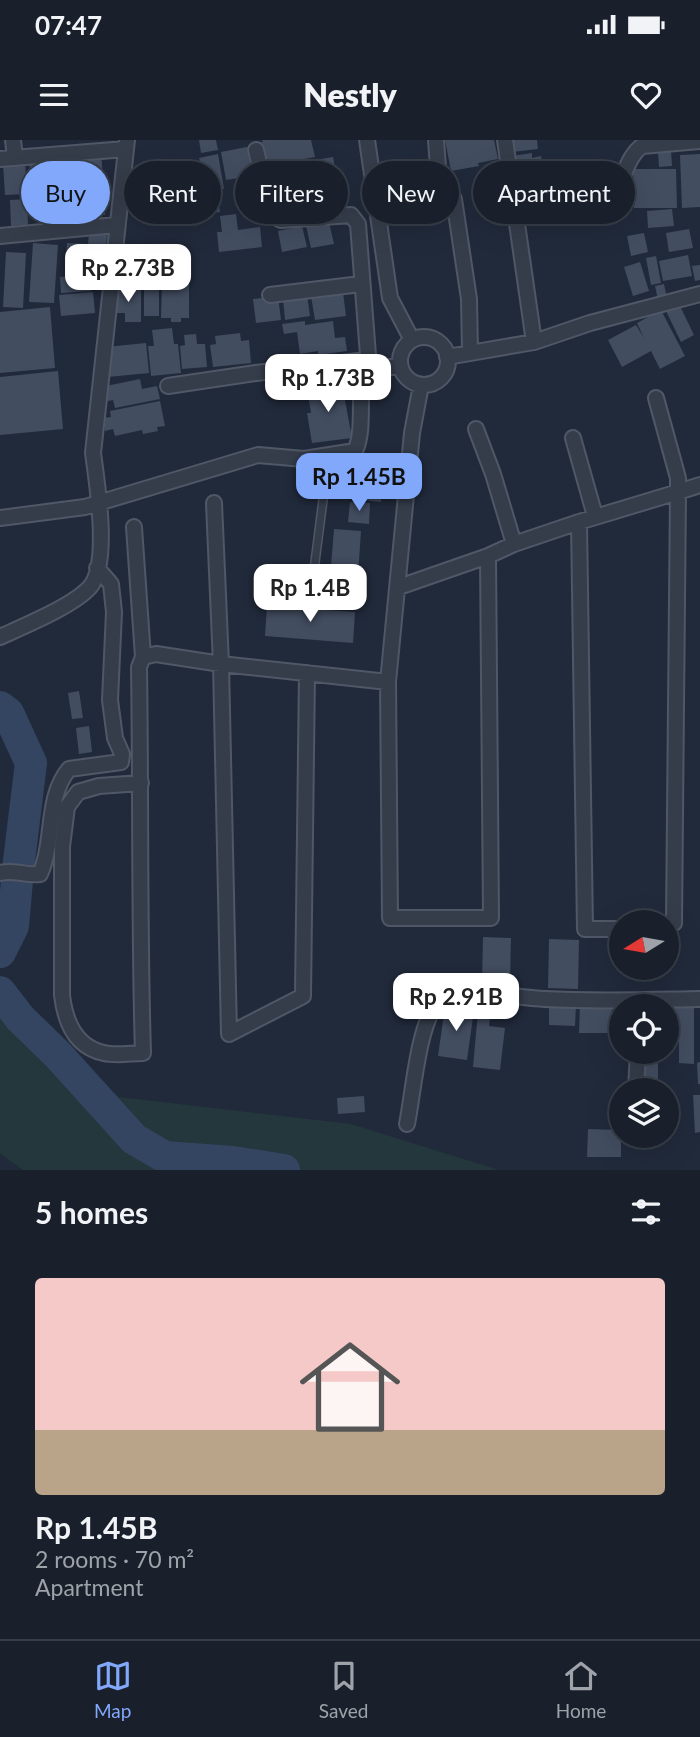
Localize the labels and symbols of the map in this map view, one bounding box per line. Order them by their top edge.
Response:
pin: Rp 2.73B [56,244,200,304]
pin: Rp 1.73B [256,355,400,414]
pin: Rp 1.45B [287,454,431,513]
pin: Rp 1.4B [245,564,375,624]
north arrow [609,910,679,980]
pin: Rp 2.91B [384,974,528,1033]

